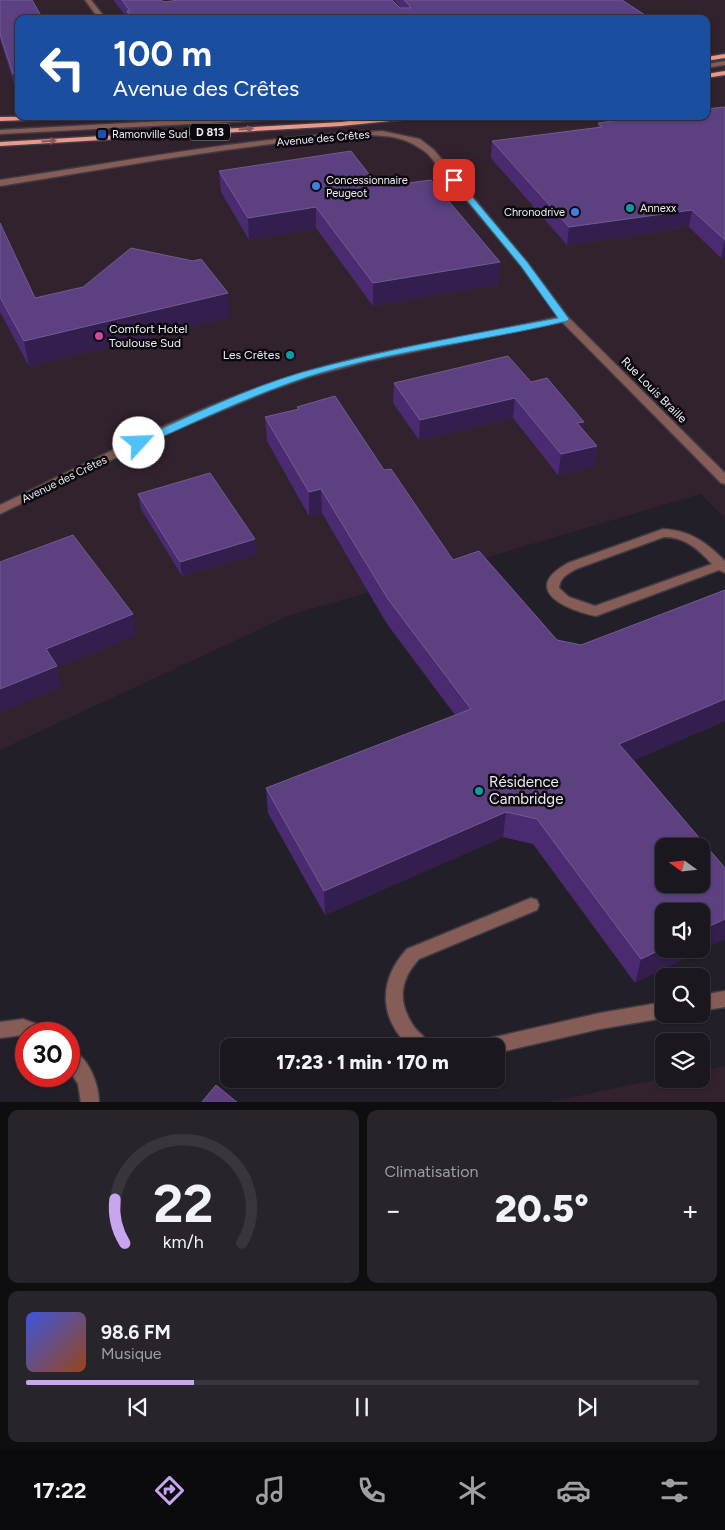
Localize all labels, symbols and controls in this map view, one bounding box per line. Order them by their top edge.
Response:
text: 100 m [113,33,212,75]
icon: left [30,35,95,100]
text: Avenue des Crêtes [113,75,299,102]
road number: D 813 [190,124,230,140]
one-way arrow [238,125,254,133]
marker: Ramonville Sud [96,128,108,140]
place label: Ramonville Sud [112,128,187,141]
street label: Avenue des Crêtes [276,128,370,149]
one-way arrow [41,136,57,144]
pin [433,159,475,201]
icon: arrive [440,166,468,194]
place label: Concessionnaire Peugeot [326,174,408,200]
marker: Concessionnaire Peugeot [310,180,322,192]
marker: Annexx [624,202,636,214]
place label: Annexx [640,202,677,215]
place label: Chronodrive [504,206,565,219]
marker: Chronodrive [569,206,581,218]
place label: Comfort Hotel Toulouse Sud [109,322,187,350]
marker: Comfort Hotel Toulouse Sud [93,330,105,342]
place label: Les Crêtes [223,348,280,362]
marker: Les Crêtes [284,349,296,361]
street label: Rue Louis Braille [618,354,690,426]
position arrow [112,416,164,468]
street label: Avenue des Crêtes [20,453,109,506]
place label: Résidence Cambridge [489,773,563,808]
marker: Résidence Cambridge [473,785,485,797]
north arrow [655,838,710,892]
map controls [655,838,710,1088]
button: sound [655,903,710,958]
button: search [655,968,710,1023]
speed limit sign: 30 [15,1022,80,1087]
button: layers [655,1033,710,1088]
text: 17:23 · 1 min · 170 m [276,1051,449,1074]
text: Climatisation [385,1162,478,1181]
text: 22 [153,1173,213,1235]
text: 20.5° [495,1186,589,1232]
text: − [385,1193,402,1227]
text: + [682,1193,699,1227]
text: km/h [163,1231,204,1252]
text: 98.6 FM [101,1321,171,1344]
text: Musique [101,1344,162,1363]
icon: previous [124,1393,152,1421]
icon: pause [348,1393,376,1421]
icon: next [573,1393,601,1421]
icon: directions [152,1473,187,1508]
icon: music [253,1473,288,1508]
icon: phone [354,1473,389,1508]
icon: climate [455,1473,490,1508]
icon: car [556,1473,591,1508]
icon: filters [657,1473,692,1508]
text: 17:22 [33,1477,87,1504]

